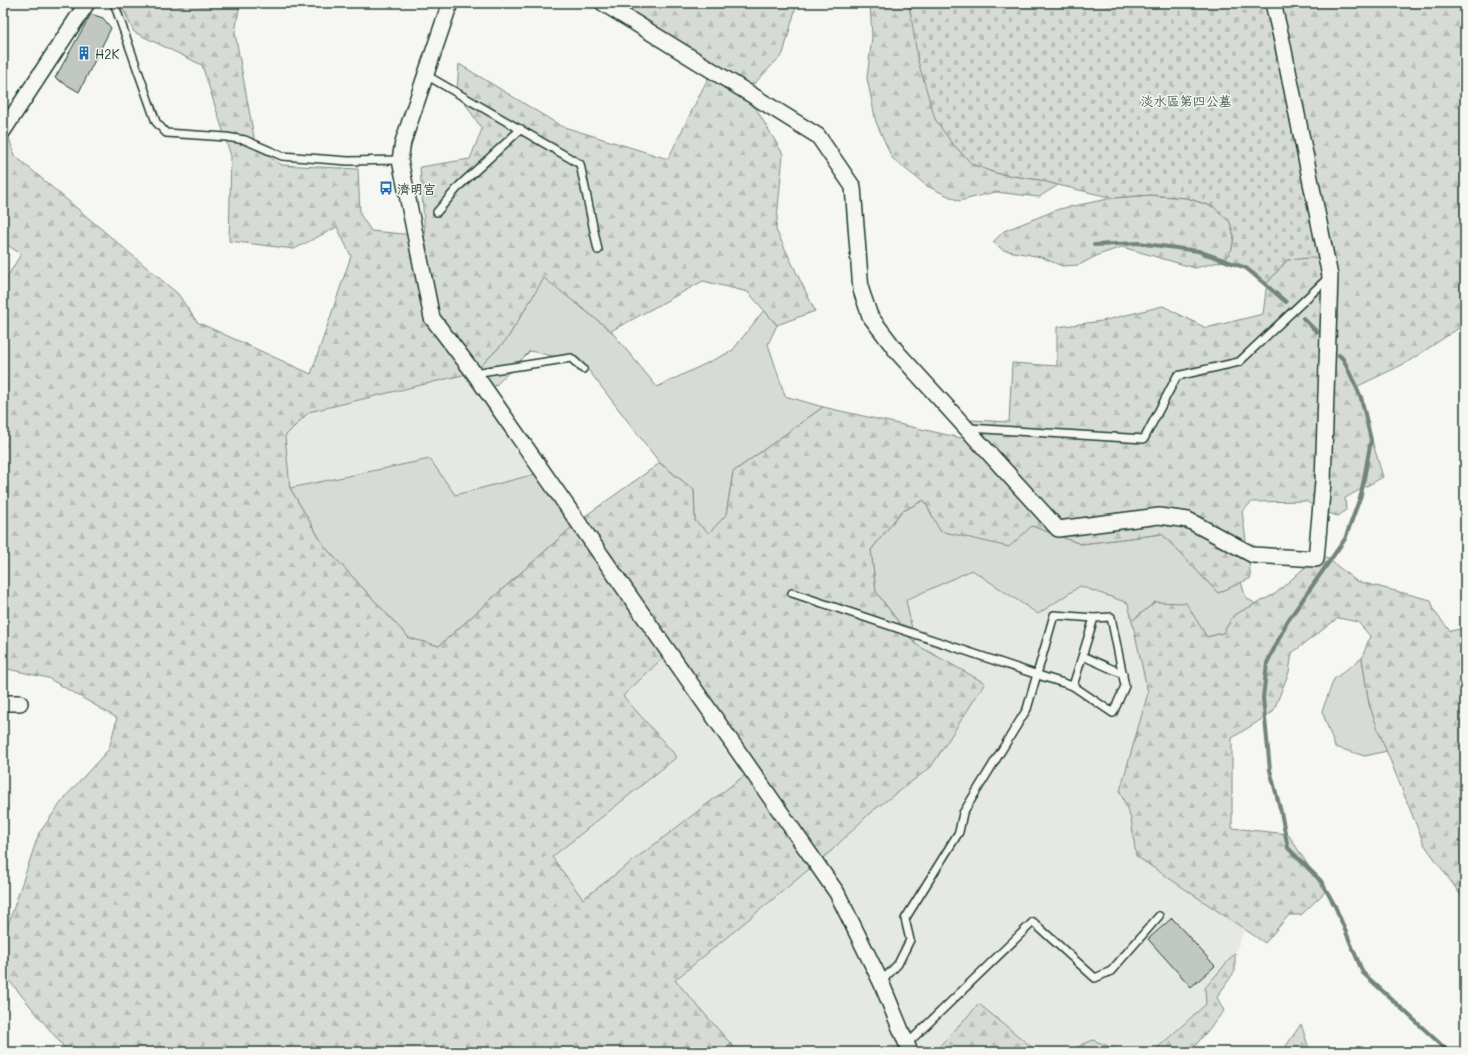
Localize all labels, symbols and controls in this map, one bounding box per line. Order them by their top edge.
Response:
building icon: H2K [76,45,92,61]
place label: H2K [95,45,120,62]
park label: 淡水區第四公墓 [1140,92,1232,109]
bus stop icon: 濟明宮 [378,180,394,196]
place label: 濟明宮 [397,180,436,197]

